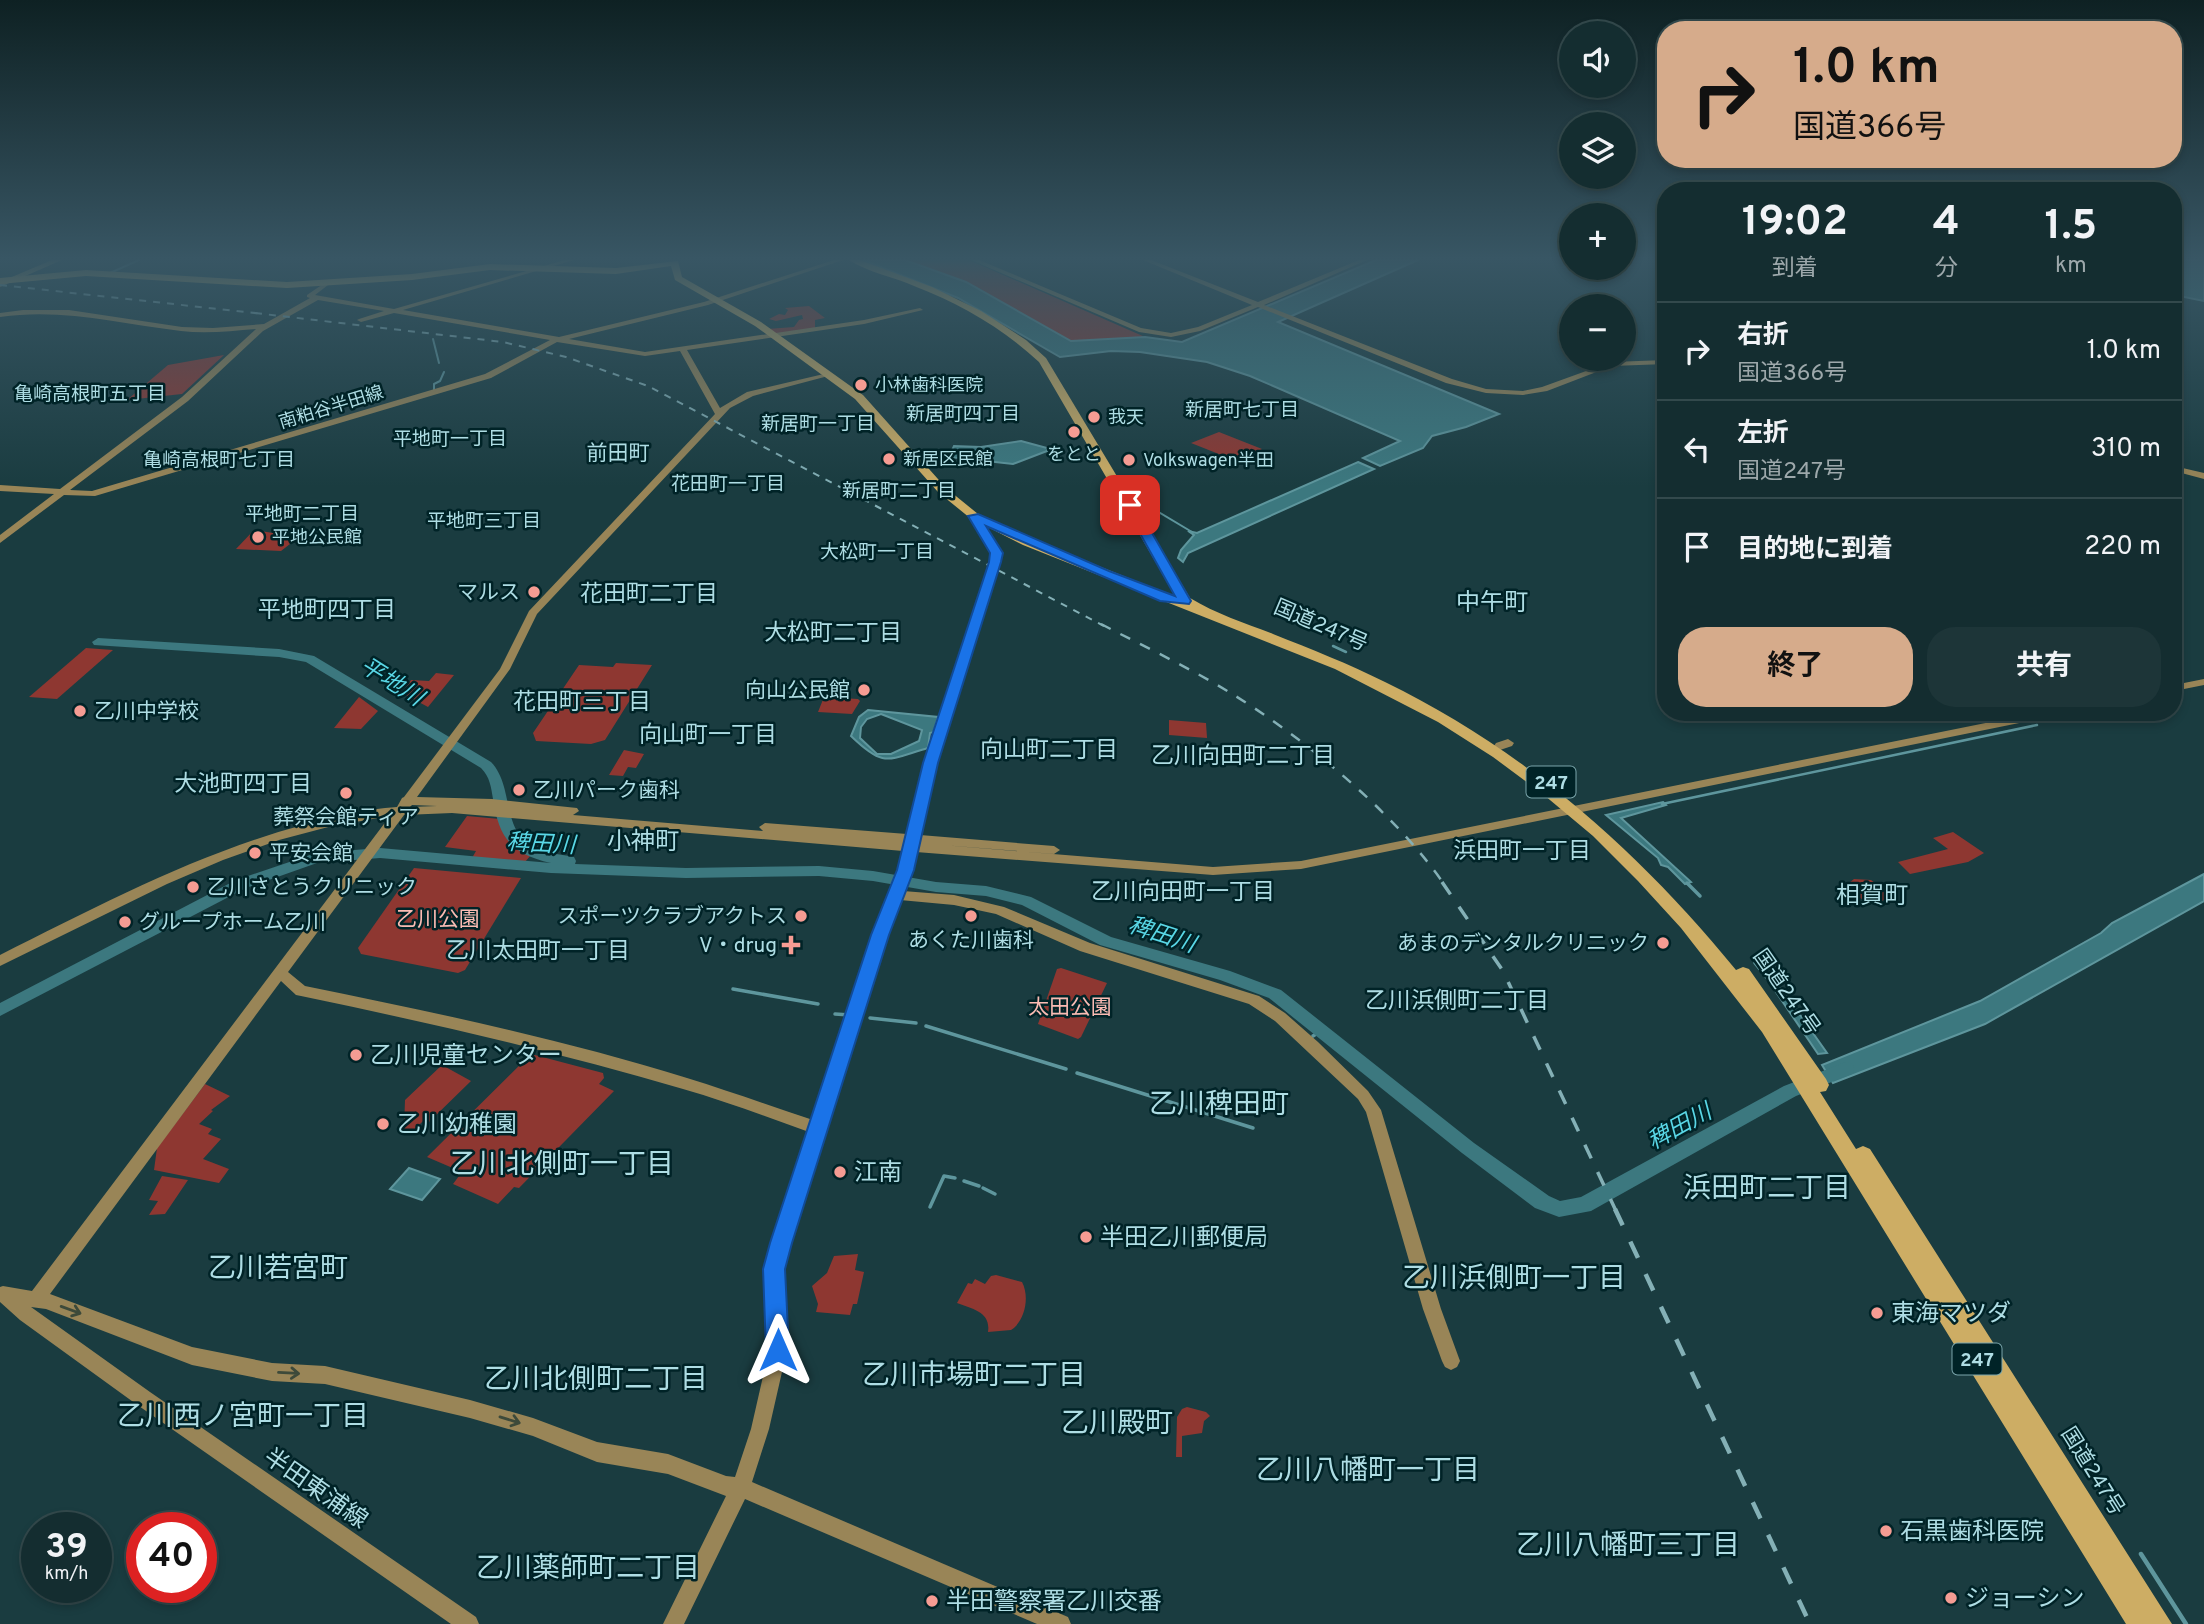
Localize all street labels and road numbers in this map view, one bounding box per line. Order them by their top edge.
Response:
street label: 南粕谷半田線 [276,382,386,435]
street label: 国道247号 [1269,595,1371,658]
road number: 247 [1526,766,1576,797]
street label: 国道247号 [1746,944,1825,1041]
road number: 247 [1952,1344,2002,1374]
street label: 国道247号 [2054,1422,2130,1521]
street label: 半田東浦線 [257,1443,373,1536]

